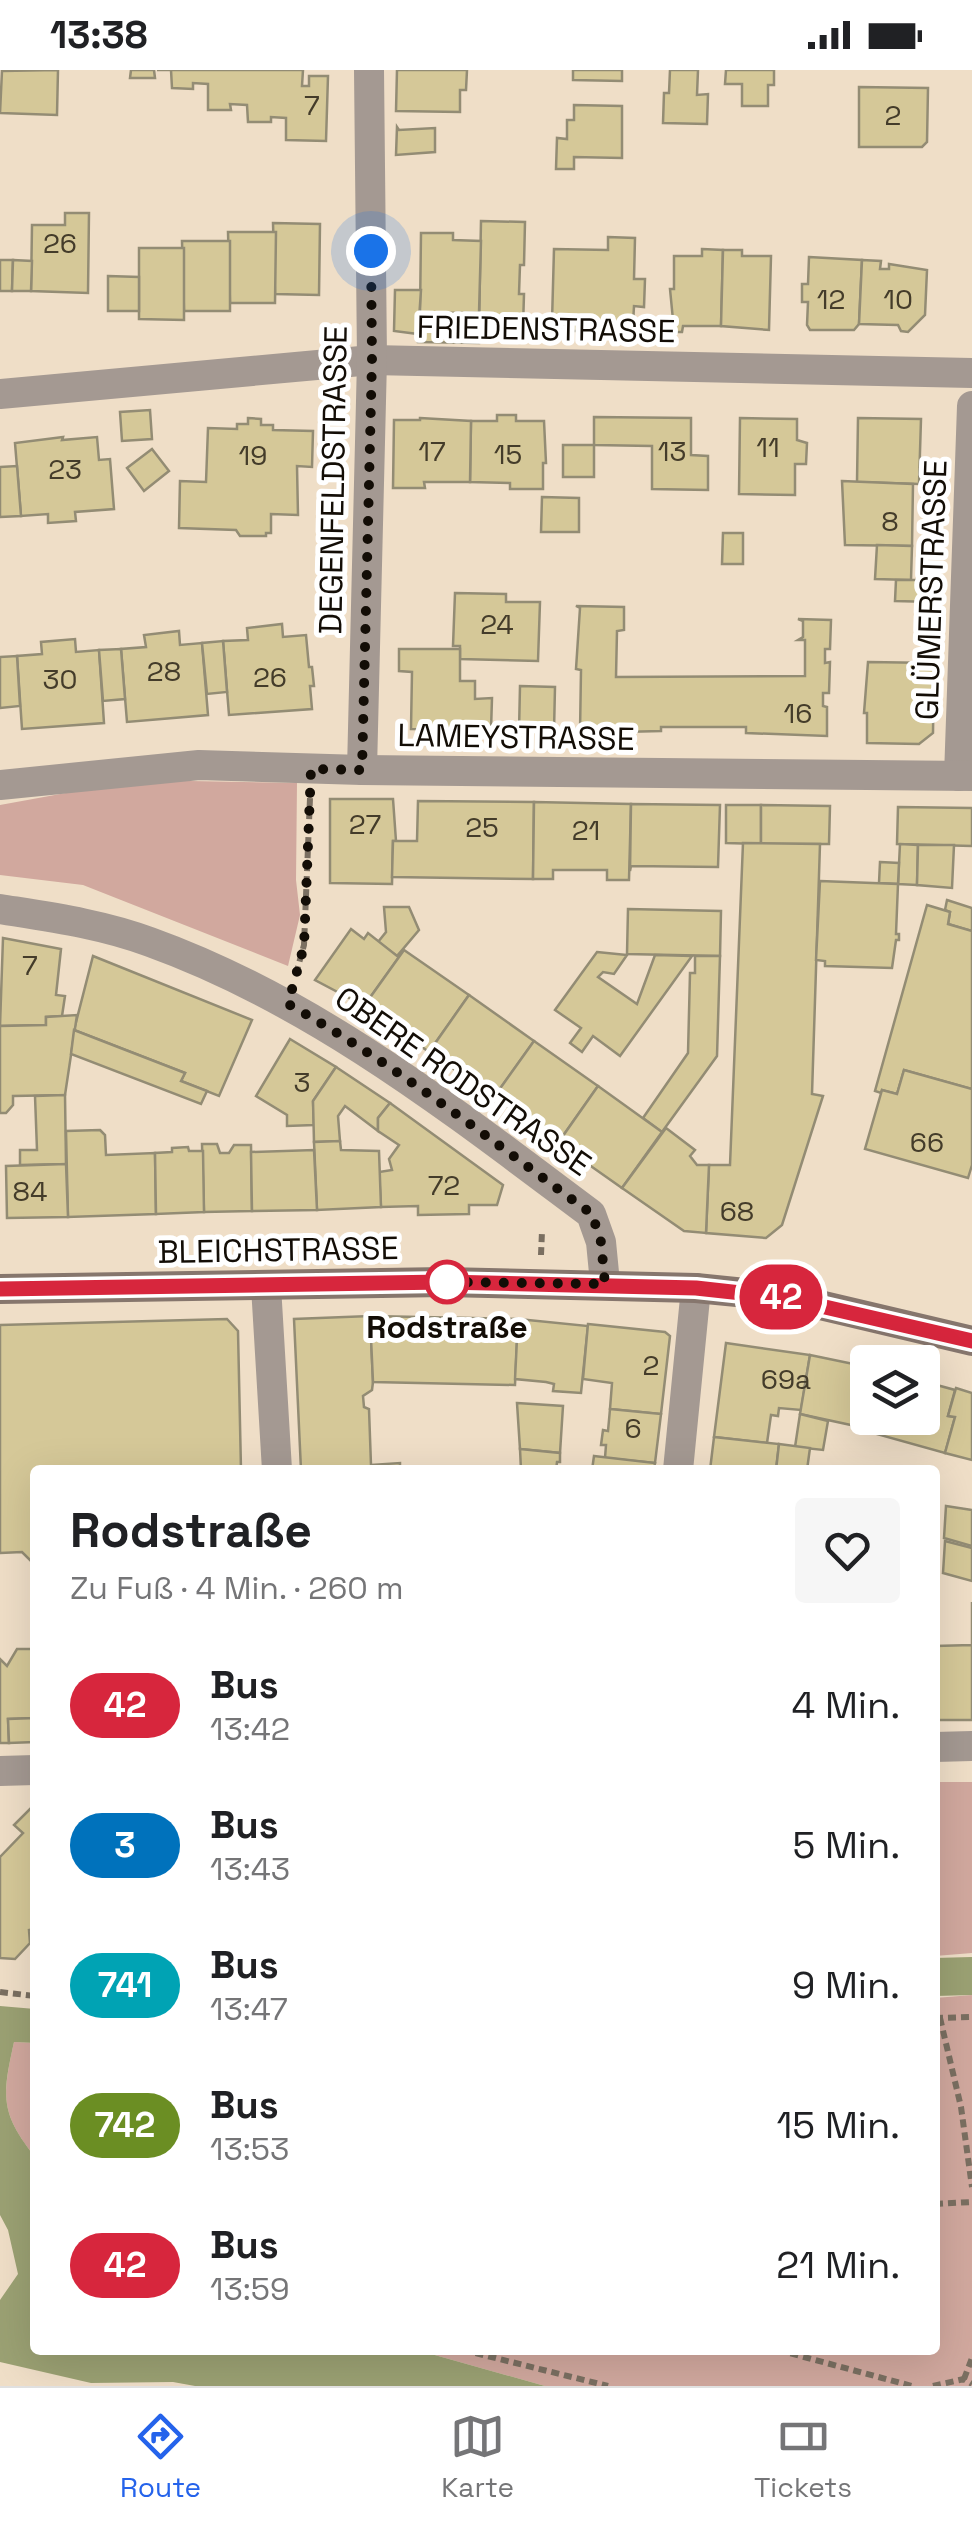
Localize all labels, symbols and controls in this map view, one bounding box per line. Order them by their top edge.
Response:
text: 13:38 [50,11,148,59]
house number: 7 [304,87,320,123]
house number: 2 [885,97,901,133]
house number: 26 [43,225,77,261]
your location [346,226,396,276]
house number: 12 [817,281,845,317]
house number: 10 [883,281,913,317]
street label: FRIEDENSTRASSE [416,307,676,351]
street label: DEGENFELDSTRASSE [310,325,356,635]
house number: 11 [756,429,780,465]
house number: 17 [418,433,446,469]
house number: 13 [658,433,686,469]
house number: 15 [494,436,522,472]
house number: 19 [239,437,267,473]
house number: 23 [48,451,82,487]
street label: GLÜMERSTRASSE [906,459,956,721]
house number: 8 [881,503,899,539]
house number: 24 [480,606,514,642]
house number: 28 [147,653,181,689]
house number: 26 [253,659,287,695]
house number: 30 [43,661,77,697]
house number: 16 [784,695,812,731]
street label: LAMEYSTRASSE [397,715,635,759]
house number: 27 [349,806,381,842]
house number: 25 [465,809,499,845]
house number: 21 [572,812,600,848]
house number: 7 [22,947,38,983]
street label: OBERE RODSTRASSE [327,978,599,1184]
house number: 3 [294,1064,310,1100]
house number: 66 [910,1124,944,1160]
house number: 72 [428,1167,460,1203]
house number: 84 [13,1173,47,1209]
house number: 68 [720,1193,754,1229]
street label: BLEICHSTRASSE [157,1228,399,1272]
marker: Rodstraße [426,1261,468,1303]
line badge: 42 [736,1264,826,1330]
text: 42 [759,1275,803,1319]
place label: Rodstraße [366,1307,528,1347]
map controls [850,1345,940,1435]
button: layers [850,1345,940,1435]
house number: 2 [643,1347,659,1383]
house number: 69a [761,1361,811,1397]
house number: 6 [624,1410,642,1446]
button: heart [795,1498,900,1603]
text: Rodstraße [70,1500,312,1561]
text: Zu Fuß · 4 Min. · 260 m [70,1568,404,1608]
text: Bus [210,1661,279,1709]
text: 4 Min. [791,1681,900,1729]
text: 42 [103,1683,147,1727]
text: 13:42 [210,1709,290,1749]
text: Bus [210,1801,279,1849]
text: 5 Min. [792,1821,900,1869]
text: 3 [114,1823,136,1867]
text: 13:43 [210,1849,290,1889]
text: Bus [210,1941,279,1989]
text: 9 Min. [792,1961,900,2009]
text: 741 [98,1963,152,2007]
text: 13:47 [210,1989,288,2029]
text: Bus [210,2081,279,2129]
text: 15 Min. [776,2101,900,2149]
text: 742 [95,2103,155,2147]
text: 13:53 [210,2129,289,2169]
text: Bus [210,2221,279,2269]
text: 21 Min. [776,2241,900,2289]
text: 42 [103,2243,147,2287]
text: 13:59 [210,2269,290,2309]
tab: Route [120,2409,201,2505]
tab: Karte [441,2409,514,2505]
tab: Tickets [754,2409,852,2505]

